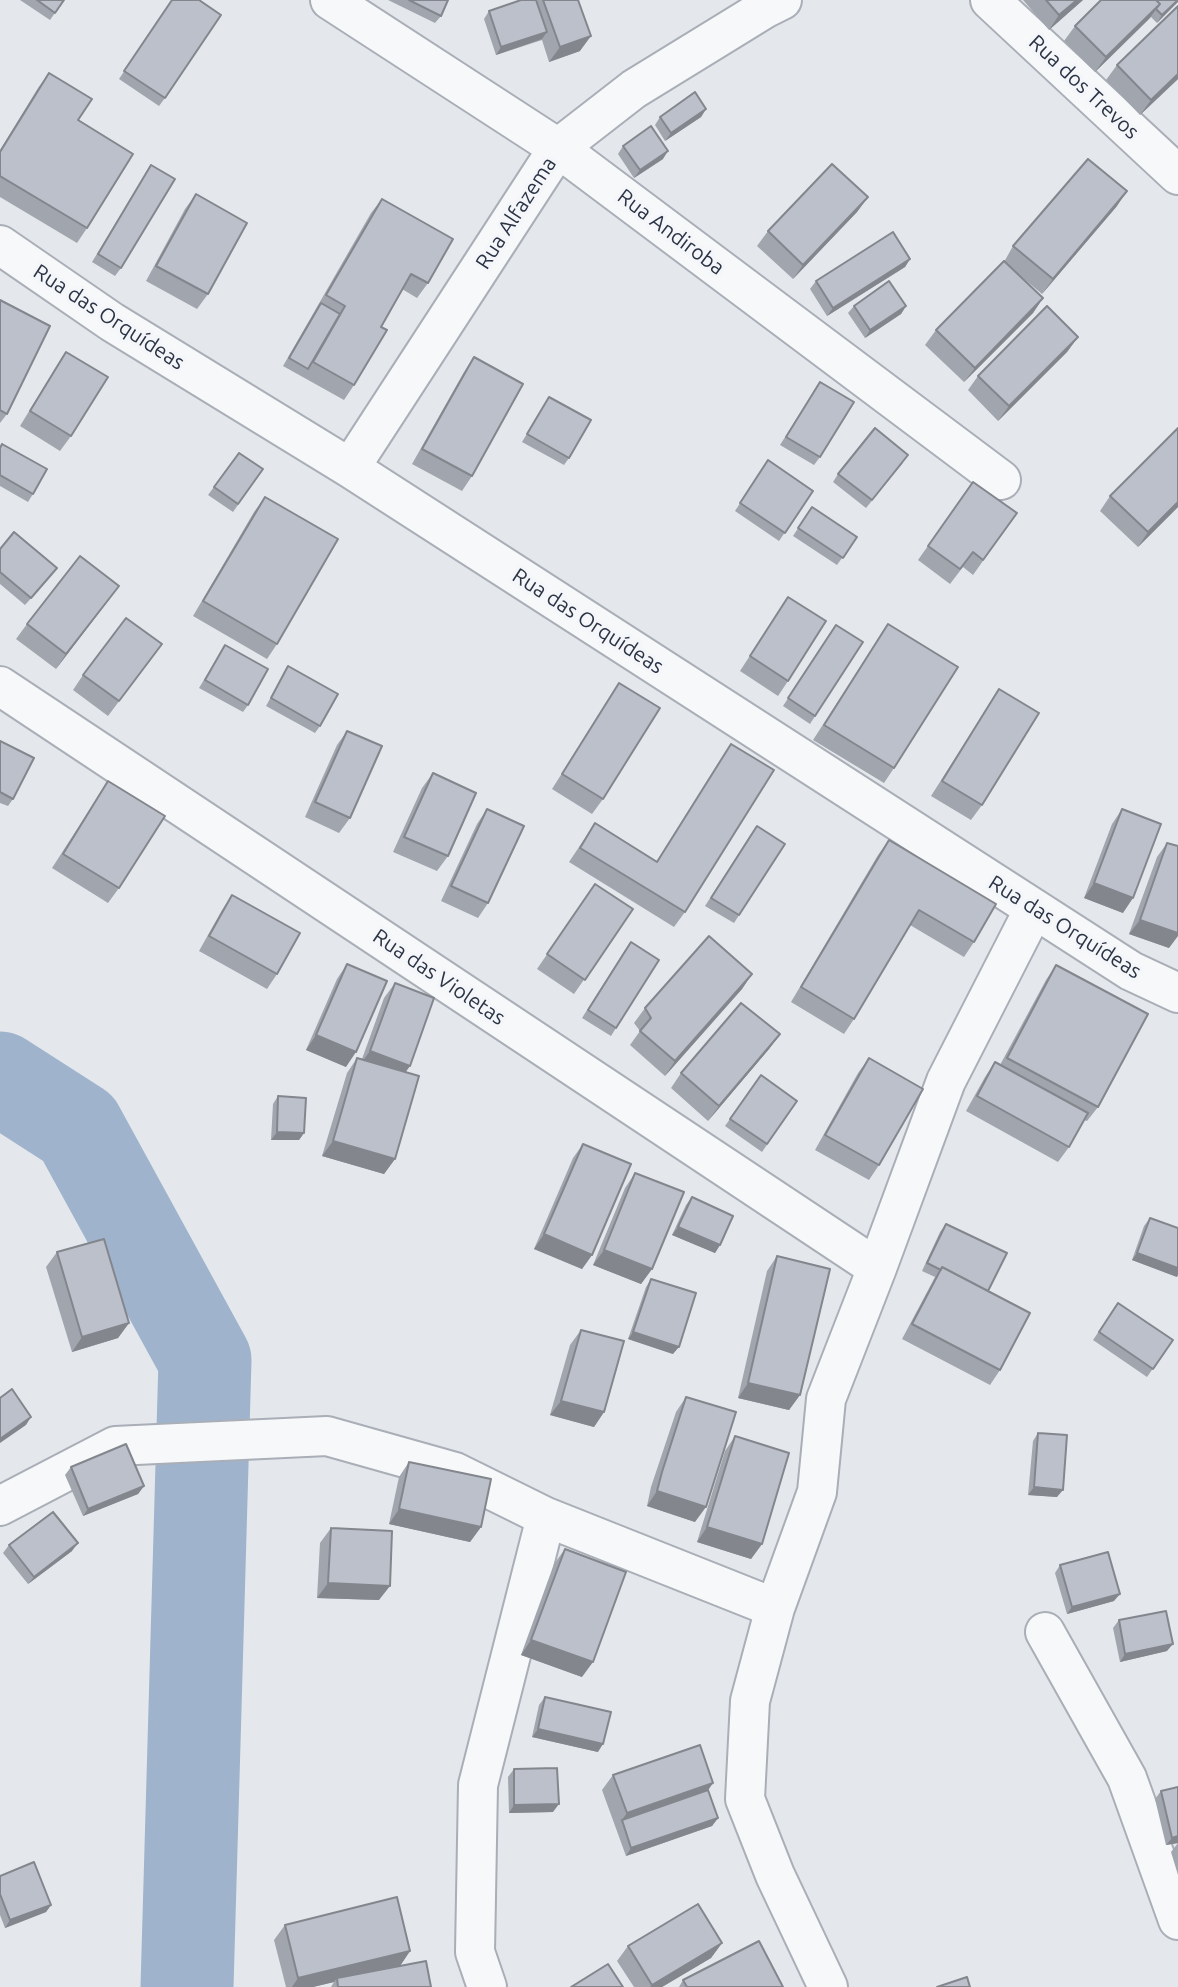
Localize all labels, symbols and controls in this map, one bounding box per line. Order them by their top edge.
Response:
street label: Rua dos Trevos [1024,30,1144,144]
street label: Rua Alfazema [470,152,562,274]
street label: Rua Andiroba [613,184,729,280]
street label: Rua das Orquídeas [29,259,189,375]
street label: Rua das Orquídeas [508,563,668,679]
street label: Rua das Orquídeas [984,870,1146,984]
street label: Rua das Violetas [368,923,510,1031]

